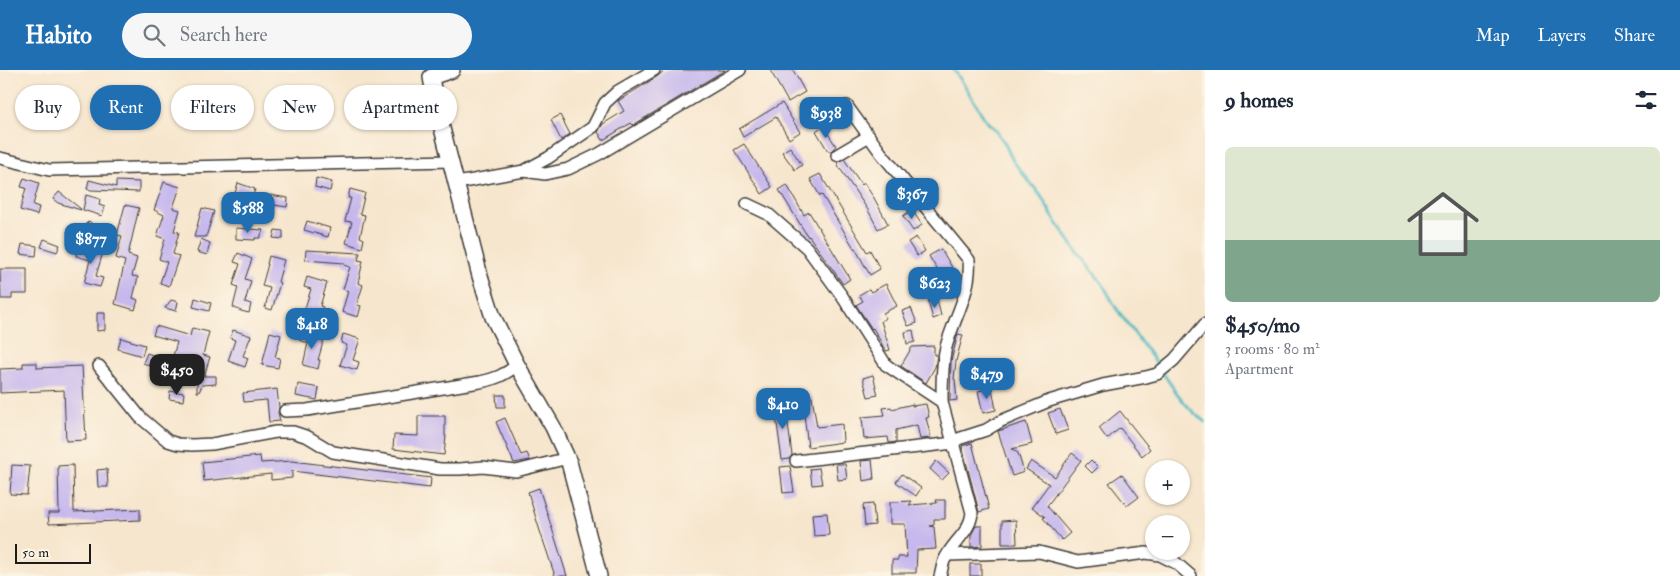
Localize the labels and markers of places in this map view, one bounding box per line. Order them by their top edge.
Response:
pin: $938 [796,97,856,139]
pin: $367 [882,178,942,220]
pin: $588 [218,191,278,234]
pin: $877 [61,222,121,265]
pin: $623 [905,266,965,309]
pin: $418 [282,308,342,350]
pin: $450 [147,354,207,396]
pin: $479 [957,358,1017,400]
pin: $410 [753,388,813,430]

